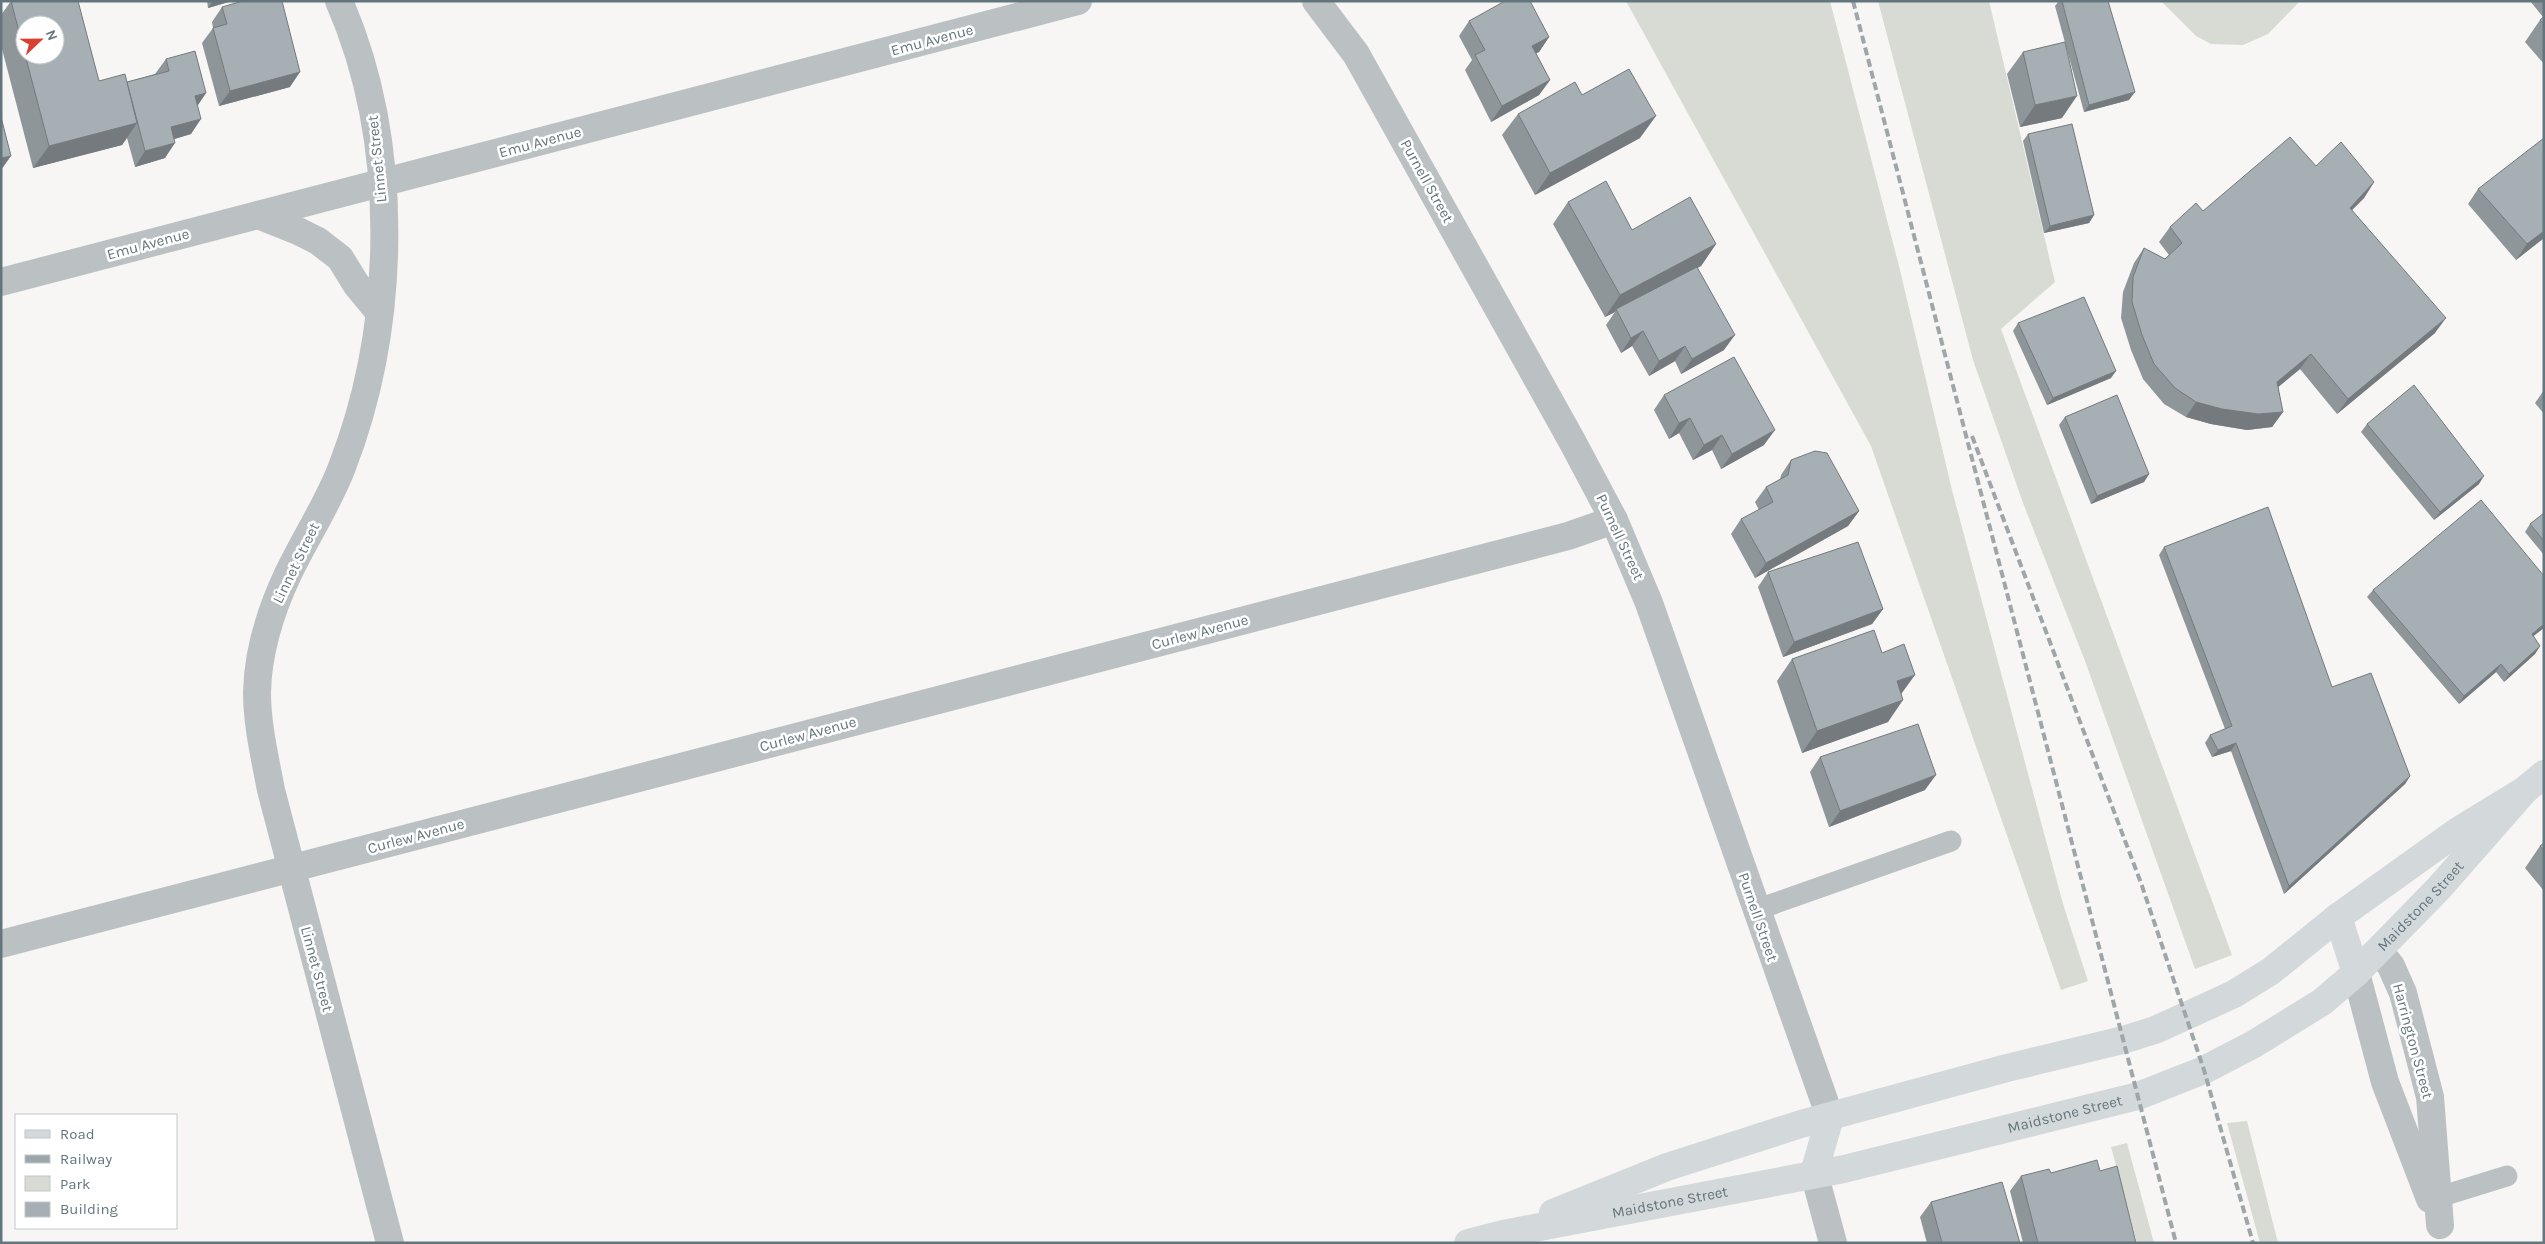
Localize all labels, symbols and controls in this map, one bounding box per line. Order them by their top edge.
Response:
north arrow [15,15,65,65]
street label: Emu Avenue [889,20,975,60]
text: N [42,27,61,43]
street label: Linnet Street [363,114,391,204]
street label: Emu Avenue [497,122,583,162]
street label: Purnell Street [1397,136,1458,226]
street label: Emu Avenue [105,224,191,264]
street label: Purnell Street [1592,491,1648,583]
street label: Linnet Street [269,519,323,606]
street label: Curlew Avenue [1150,610,1250,654]
street label: Curlew Avenue [758,712,858,756]
street label: Curlew Avenue [366,814,466,858]
street label: Maidstone Street [2373,857,2468,955]
street label: Purnell Street [1734,870,1782,964]
street label: Linnet Street [297,924,337,1014]
street label: Harrington Street [2389,981,2437,1101]
street label: Maidstone Street [2006,1091,2125,1137]
legend [15,1114,178,1229]
text: Road [60,1125,95,1143]
text: Railway [60,1150,112,1168]
text: Park [60,1175,90,1193]
street label: Maidstone Street [1610,1182,1730,1222]
text: Building [60,1200,118,1218]

